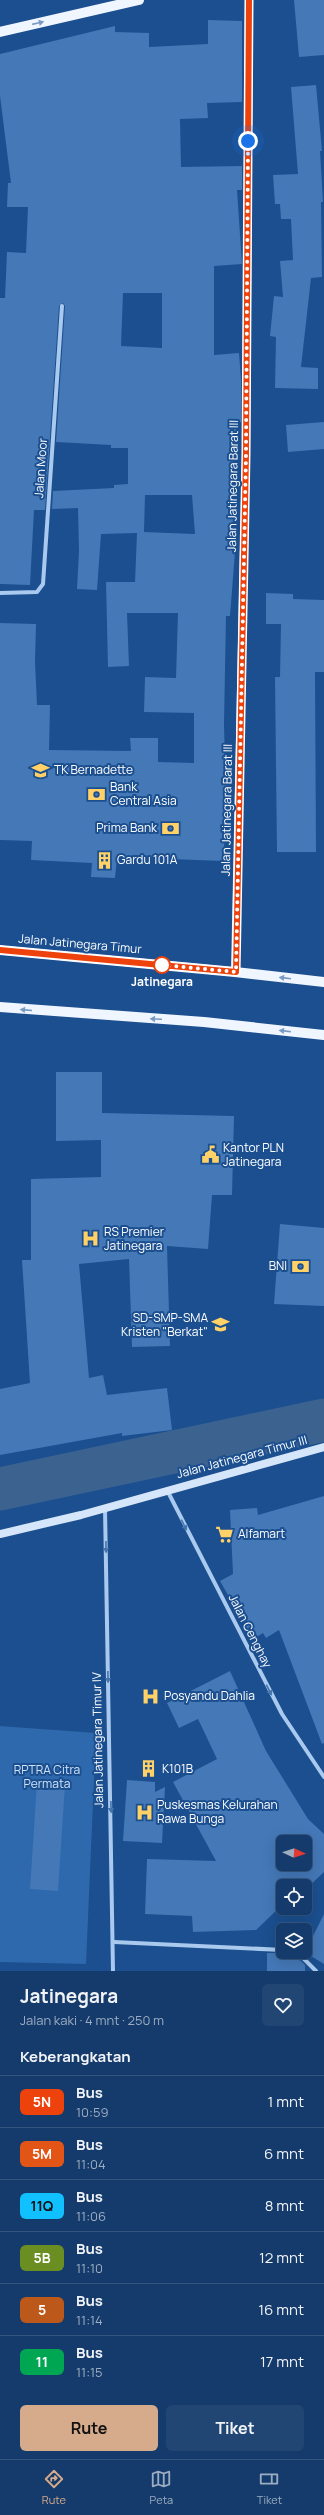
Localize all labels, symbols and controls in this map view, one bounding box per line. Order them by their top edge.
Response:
one-way arrow [32,19,44,25]
your location [238,131,258,151]
street label: Jalan Jatinegara Barat III [223,420,242,552]
street label: Jalan Moor [30,437,51,498]
street label: Jalan Jatinegara Barat III [217,744,236,876]
school or university icon: TK Bernadette [31,760,51,780]
place label: TK Bernadette [54,761,133,778]
place label: Bank Central Asia [110,778,177,809]
bank icon: Bank Central Asia [87,784,107,804]
bank icon: Prima Bank [160,818,180,838]
place label: Prima Bank [96,819,158,836]
building icon: Gardu 101A [94,850,114,870]
place label: Gardu 101A [117,851,178,868]
street label: Jalan Jatinegara Timur [18,930,143,957]
marker: Jatinegara [153,956,171,974]
place label: Jatinegara [131,973,193,990]
one-way arrow [279,975,291,981]
one-way arrow [20,1006,32,1013]
one-way arrow [150,1016,162,1023]
one-way arrow [279,1028,291,1035]
place label: Kantor PLN Jatinegara [223,1139,284,1170]
public building icon: Kantor PLN Jatinegara [200,1145,220,1165]
place label: RS Premier Jatinegara [104,1223,165,1254]
hospital icon: RS Premier Jatinegara [81,1229,101,1249]
bank icon: BNI [290,1256,310,1276]
place label: BNI [269,1257,287,1274]
place label: SD-SMP-SMA Kristen "Berkat" [121,1309,208,1340]
school or university icon: SD-SMP-SMA Kristen "Berkat" [211,1315,231,1335]
street label: Jalan Jatinegara Timur III [175,1431,309,1482]
one-way arrow [181,1519,188,1531]
supermarket icon: Alfamart [215,1524,235,1544]
place label: Alfamart [238,1525,285,1542]
one-way arrow [103,1541,109,1554]
street label: Jalan Cenghay [225,1591,277,1671]
street label: Jalan Jatinegara Timur IV [88,1671,107,1808]
one-way arrow [105,1671,111,1684]
one-way arrow [266,1684,273,1696]
hospital icon: Posyandu Dahlia [141,1686,161,1706]
place label: Posyandu Dahlia [164,1687,255,1704]
building icon: K101B [139,1759,159,1779]
place label: K101B [162,1760,193,1777]
park label: RPTRA Citra Permata [14,1761,80,1792]
place label: Puskesmas Kelurahan Rawa Bunga [157,1796,278,1827]
one-way arrow [108,1801,114,1814]
hospital icon: Puskesmas Kelurahan Rawa Bunga [134,1802,154,1822]
north arrow [276,1835,312,1871]
map controls [276,1835,312,1959]
button: locate [276,1879,312,1915]
button: layers [276,1923,312,1959]
text: Jatinegara [20,1983,118,2009]
button: heart [262,1984,304,2026]
text: Jalan kaki · 4 mnt · 250 m [20,2011,164,2029]
text: Keberangkatan [20,2046,131,2067]
text: Bus [76,2082,103,2103]
text: 1 mnt [268,2091,304,2112]
text: 5N [33,2092,51,2111]
text: 10:59 [76,2103,108,2121]
text: Bus [76,2134,103,2155]
text: 6 mnt [264,2143,304,2164]
text: 5M [32,2144,52,2163]
text: 11:04 [76,2155,106,2173]
text: Bus [76,2186,103,2207]
text: 8 mnt [265,2195,304,2216]
text: 11Q [31,2196,53,2215]
text: 11:06 [76,2207,106,2225]
text: Bus [76,2238,103,2259]
text: 12 mnt [259,2247,304,2268]
text: 5B [33,2248,51,2267]
text: 11:10 [76,2259,103,2277]
text: Bus [76,2290,103,2311]
text: 16 mnt [258,2299,304,2320]
text: 5 [38,2300,46,2319]
text: 11:14 [76,2311,103,2329]
text: Bus [76,2342,103,2363]
text: 17 mnt [260,2351,304,2372]
text: 11 [36,2352,48,2371]
text: 11:15 [76,2363,103,2381]
button: Rute [20,2405,158,2451]
button: Tiket [166,2405,304,2451]
tab: Rute [42,2468,66,2507]
tab: Peta [150,2468,173,2507]
tab: Tiket [257,2468,282,2507]

